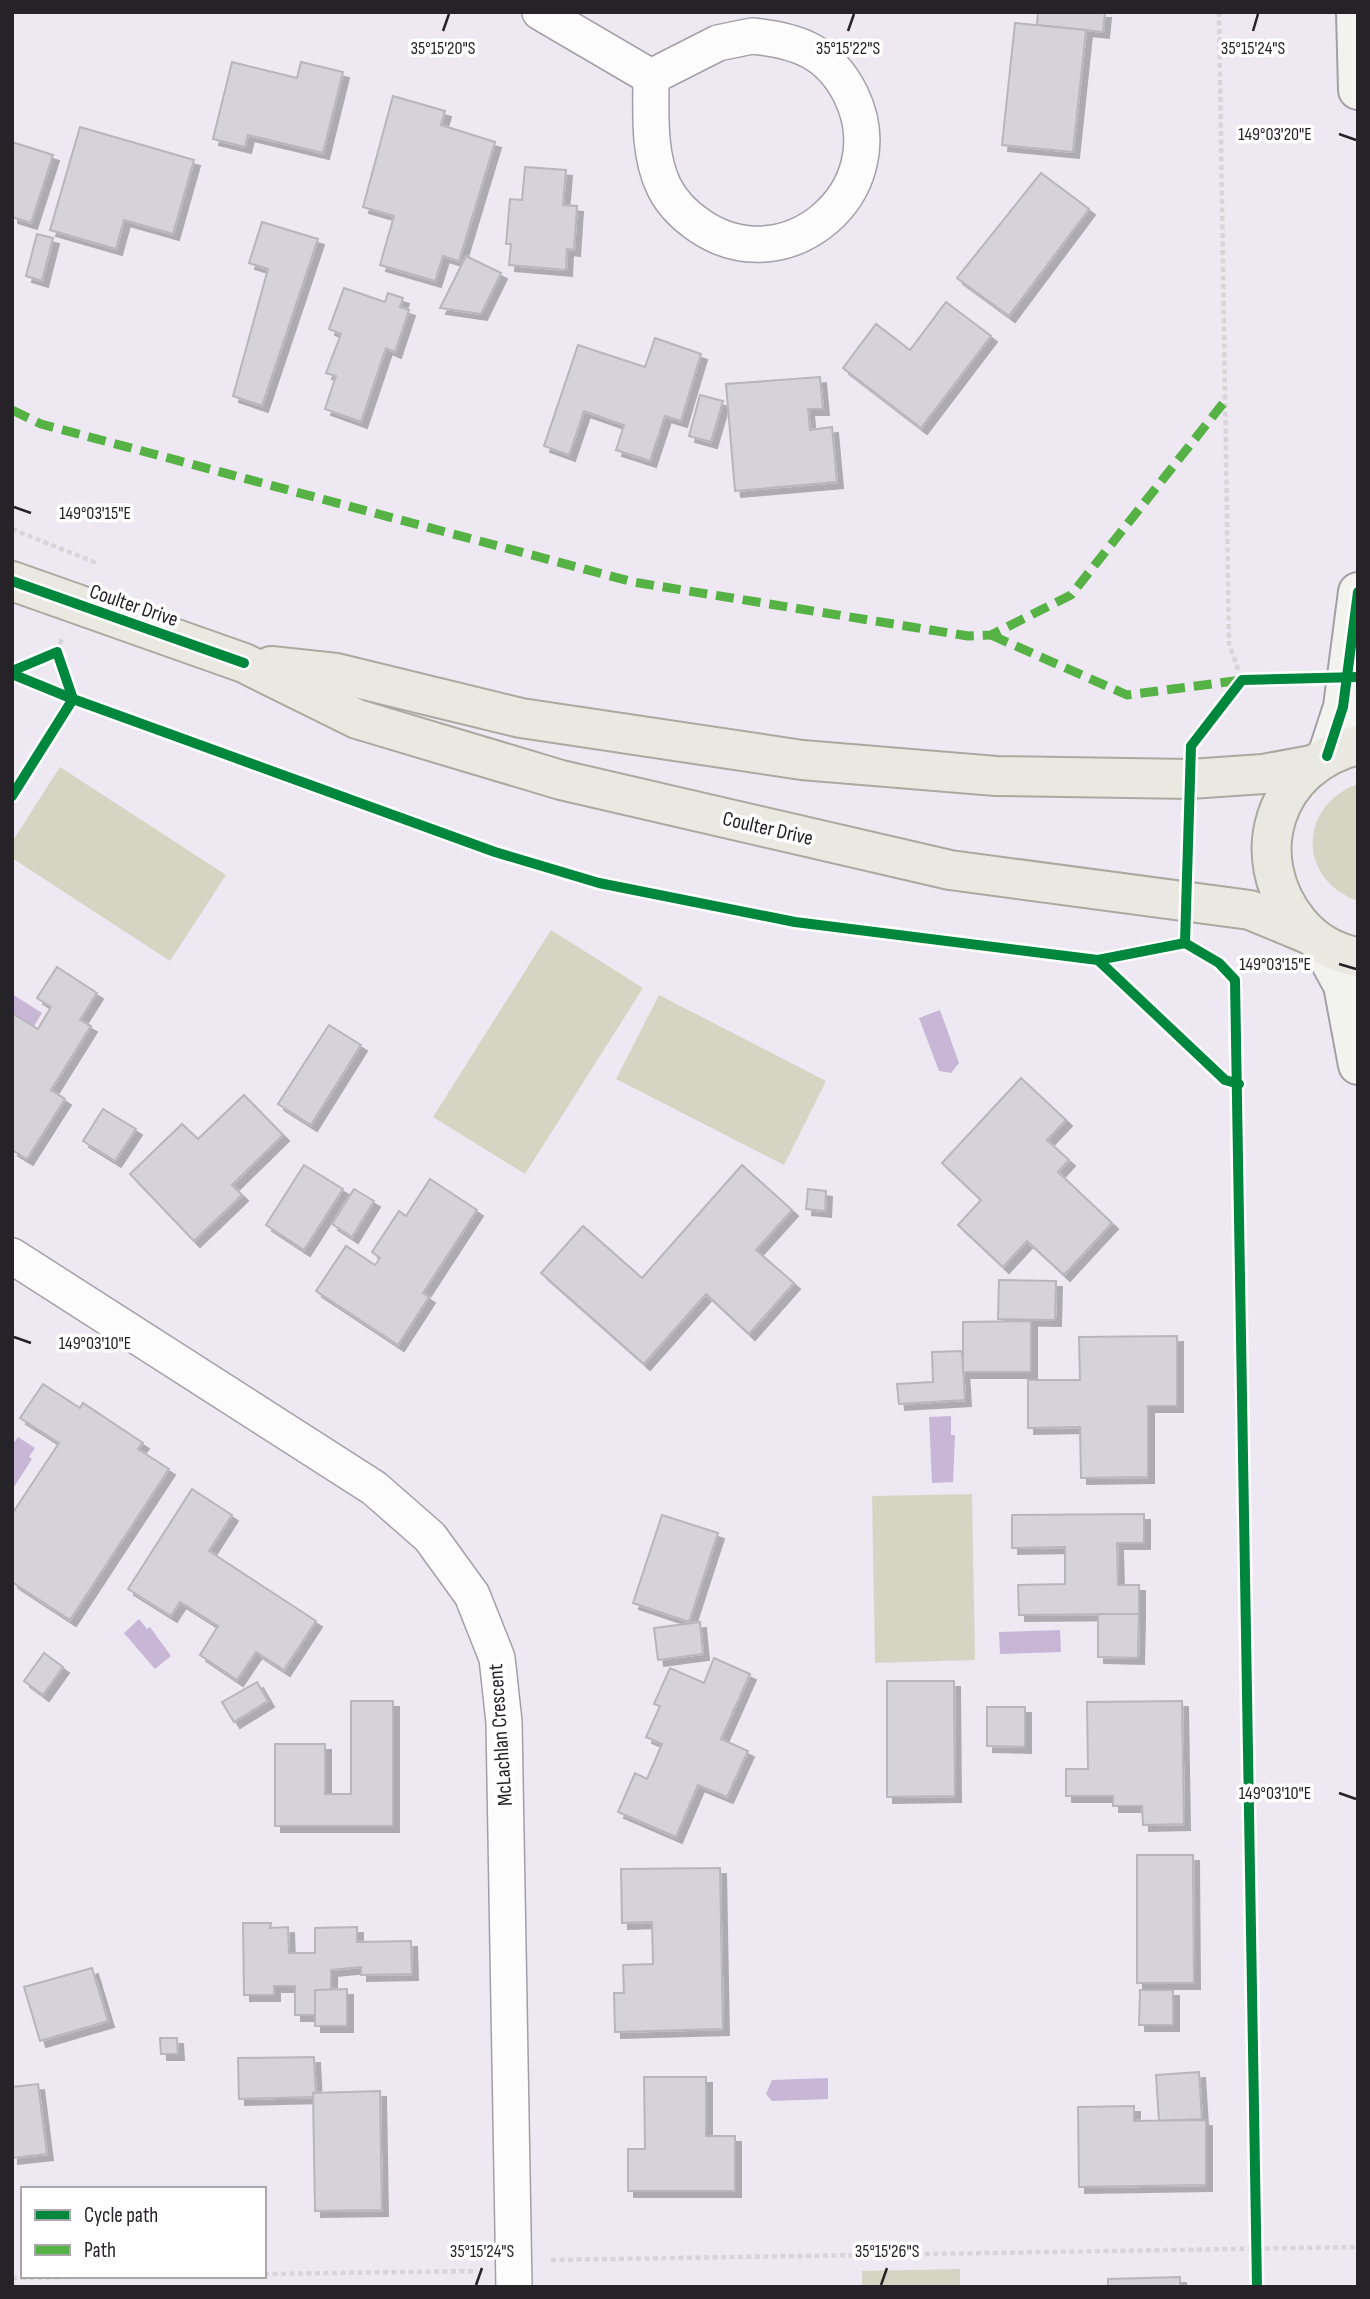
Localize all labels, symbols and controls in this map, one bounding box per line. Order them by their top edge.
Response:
text: 35°15'20"S [411,38,476,59]
text: 35°15'22"S [816,38,880,59]
text: 35°15'24"S [1221,38,1285,59]
text: 149°03'20"E [1238,124,1312,145]
text: 149°03'15"E [59,503,131,524]
street label: Coulter Drive [86,579,181,632]
street label: Coulter Drive [720,806,816,851]
text: 149°03'15"E [1239,954,1311,975]
text: 149°03'10"E [59,1333,131,1354]
street label: McLachlan Crescent [483,1663,518,1807]
text: 149°03'10"E [1239,1783,1311,1804]
legend [21,2187,266,2278]
text: Cycle path [84,2203,158,2228]
text: Path [84,2238,116,2263]
text: 35°15'24"S [450,2241,514,2262]
text: 35°15'26"S [855,2241,920,2262]

